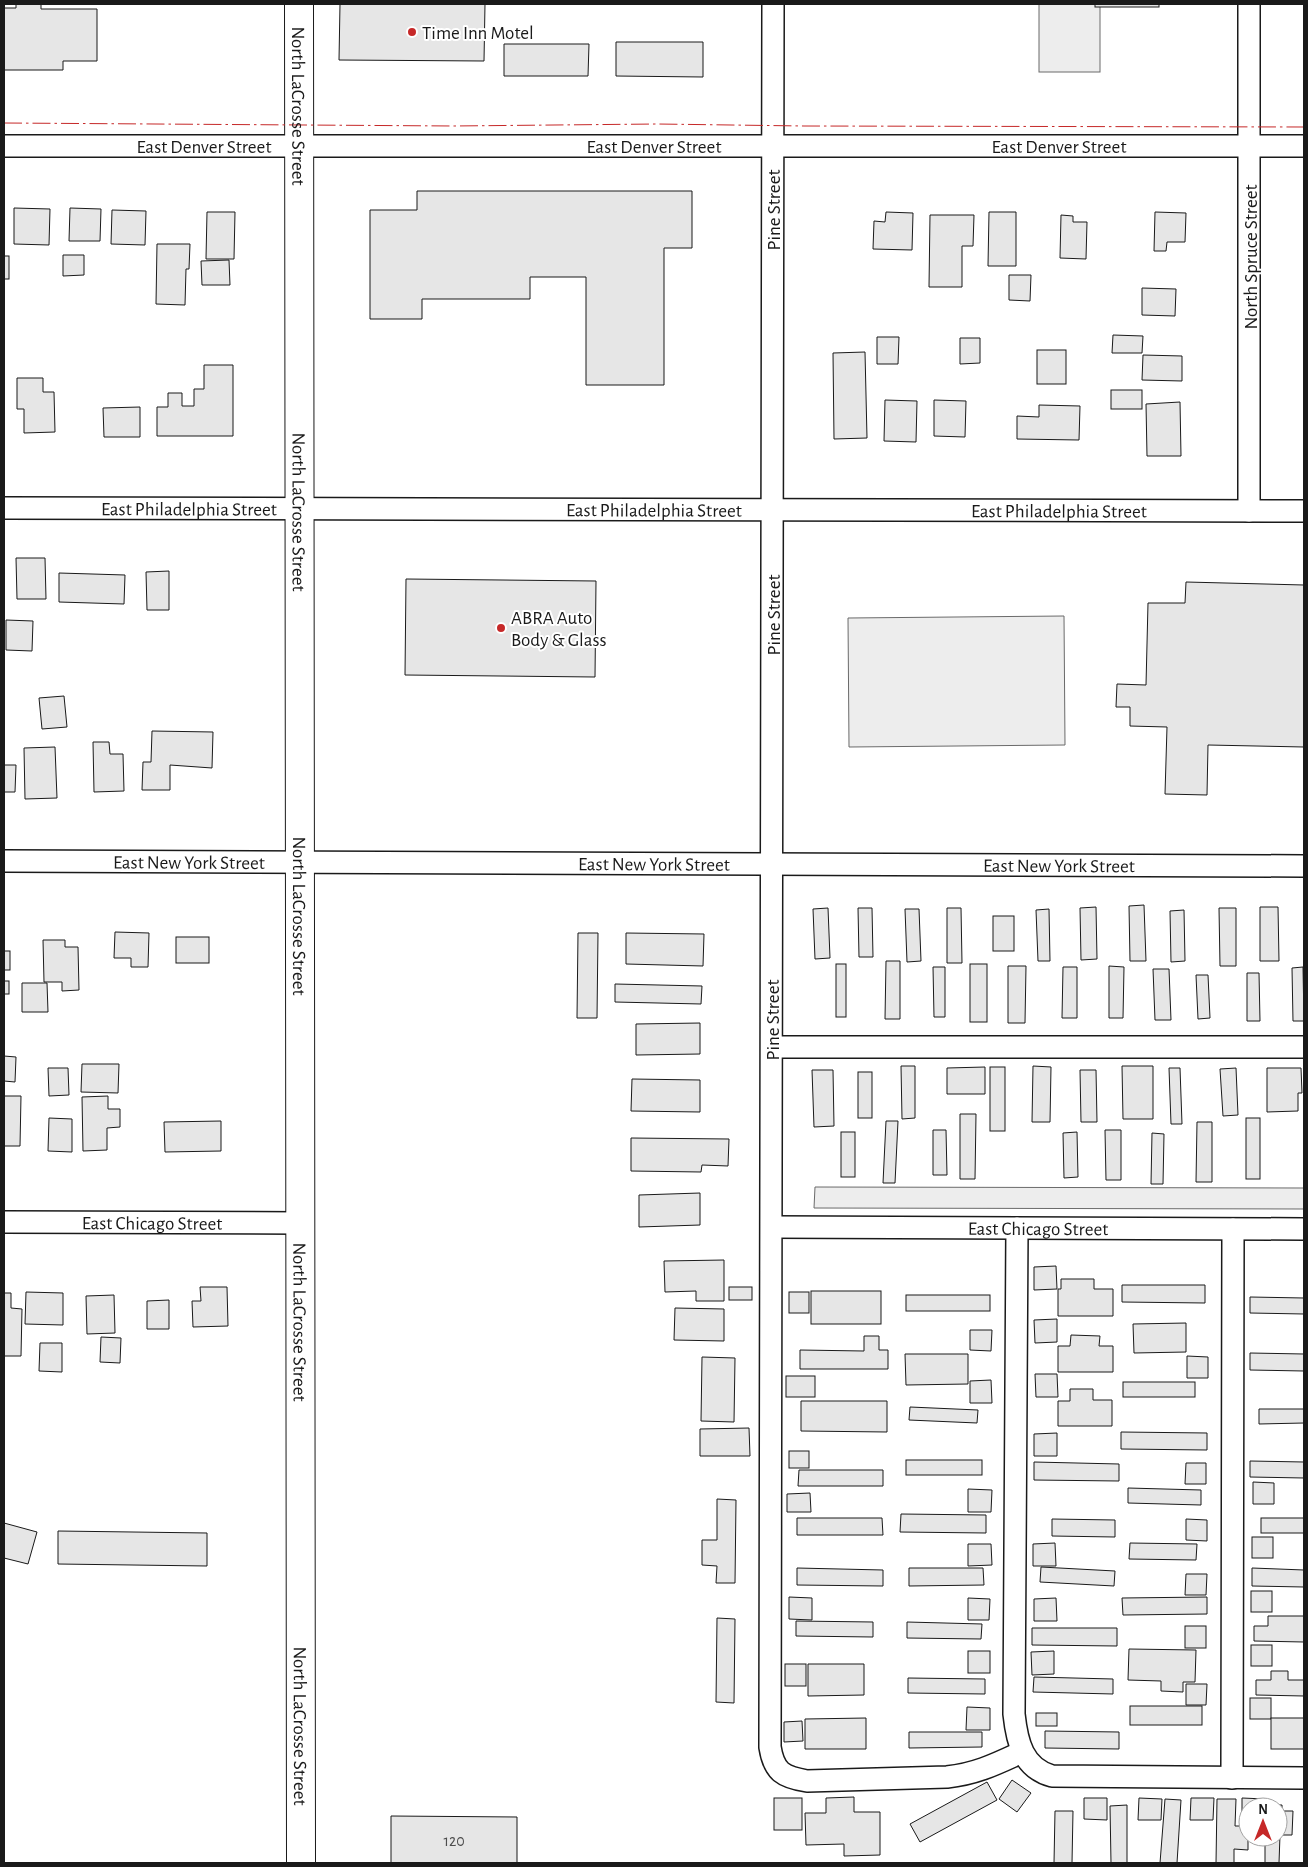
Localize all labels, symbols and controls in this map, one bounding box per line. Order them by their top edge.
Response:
place label: Time Inn Motel [422,24,534,43]
street label: North LaCrosse Street [288,26,307,186]
marker: Time Inn Motel [406,26,418,38]
street label: East Denver Street [137,138,271,157]
street label: East Denver Street [587,138,721,157]
street label: East Denver Street [992,138,1126,157]
street label: Pine Street [765,170,784,250]
street label: North Spruce Street [1242,184,1261,330]
street label: North LaCrosse Street [288,432,308,592]
street label: East Philadelphia Street [101,500,277,520]
street label: East Philadelphia Street [566,501,742,521]
street label: East Philadelphia Street [971,502,1147,522]
street label: Pine Street [765,575,784,655]
place label: ABRA Auto Body & Glass [511,609,606,650]
marker: ABRA Auto Body & Glass [495,622,507,634]
street label: North LaCrosse Street [289,836,308,996]
street label: East New York Street [113,853,265,873]
street label: East New York Street [578,855,730,875]
street label: East New York Street [983,857,1135,876]
street label: Pine Street [764,980,783,1060]
street label: East Chicago Street [82,1214,222,1234]
street label: East Chicago Street [968,1220,1108,1239]
street label: North LaCrosse Street [289,1242,309,1402]
street label: North LaCrosse Street [290,1646,309,1806]
north arrow [1238,1797,1288,1847]
text: N [1258,1803,1268,1817]
house number: 120 [443,1833,465,1849]

